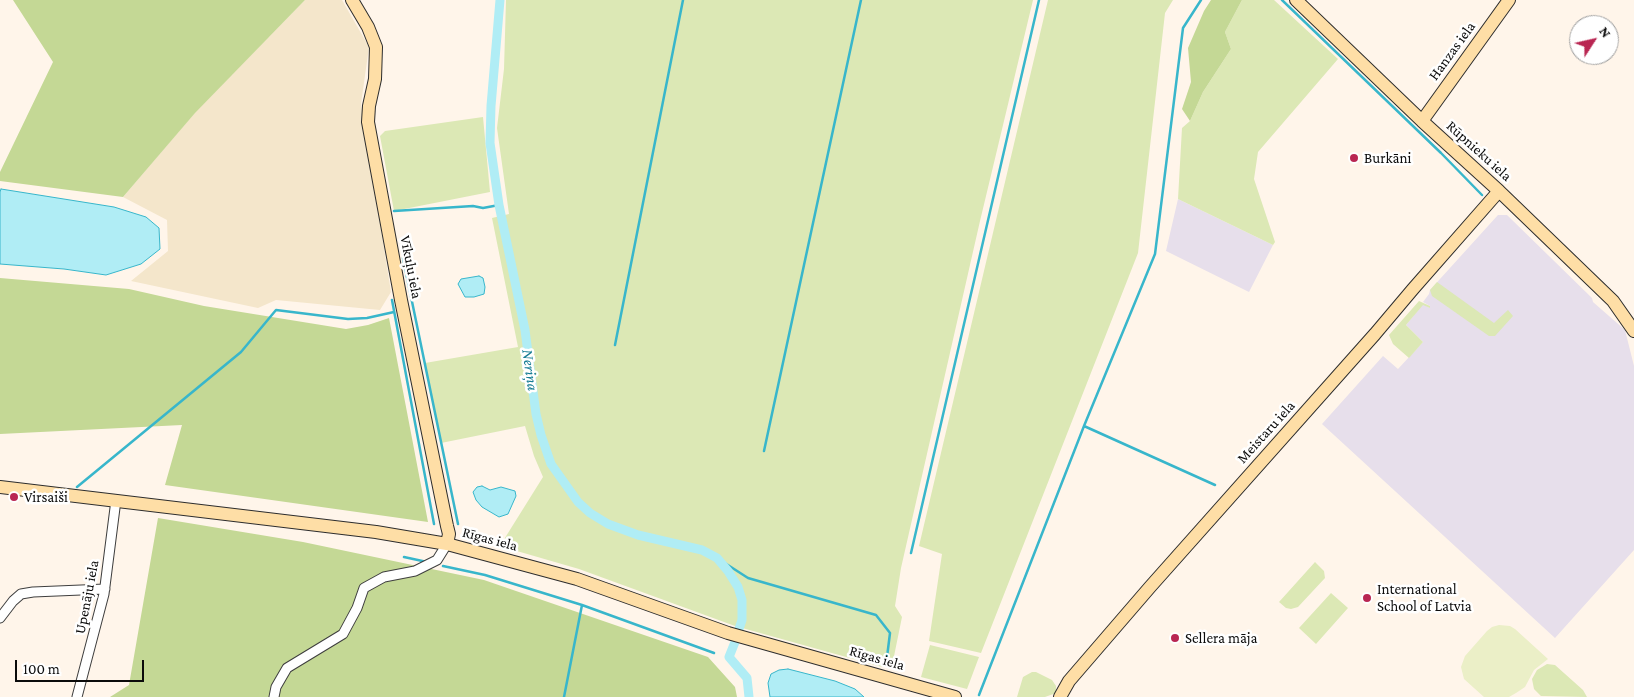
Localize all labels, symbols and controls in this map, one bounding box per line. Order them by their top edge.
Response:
north arrow [1569,15,1619,65]
street label: Hanzas iela [1425,18,1479,84]
text: N [1596,23,1615,40]
street label: Rūpnieku iela [1443,117,1515,185]
place label: Burkāni [1364,149,1411,167]
marker: Burkāni [1348,152,1360,164]
street label: Vīkuļu iela [396,234,426,300]
water label: Neriņa [518,348,542,392]
street label: Meistaru iela [1233,397,1299,467]
place label: Virsaiši [24,488,68,506]
marker: Virsaiši [8,491,20,503]
street label: Rīgas iela [460,523,520,555]
street label: Upenāju iela [71,558,103,636]
place label: International School of Latvia [1377,580,1472,615]
marker: International School of Latvia [1361,592,1373,604]
place label: Sellera māja [1185,629,1257,647]
marker: Sellera māja [1169,632,1181,644]
street label: Rīgas iela [847,642,907,674]
scale bar [18,650,146,682]
text: 100 m [23,661,60,677]

